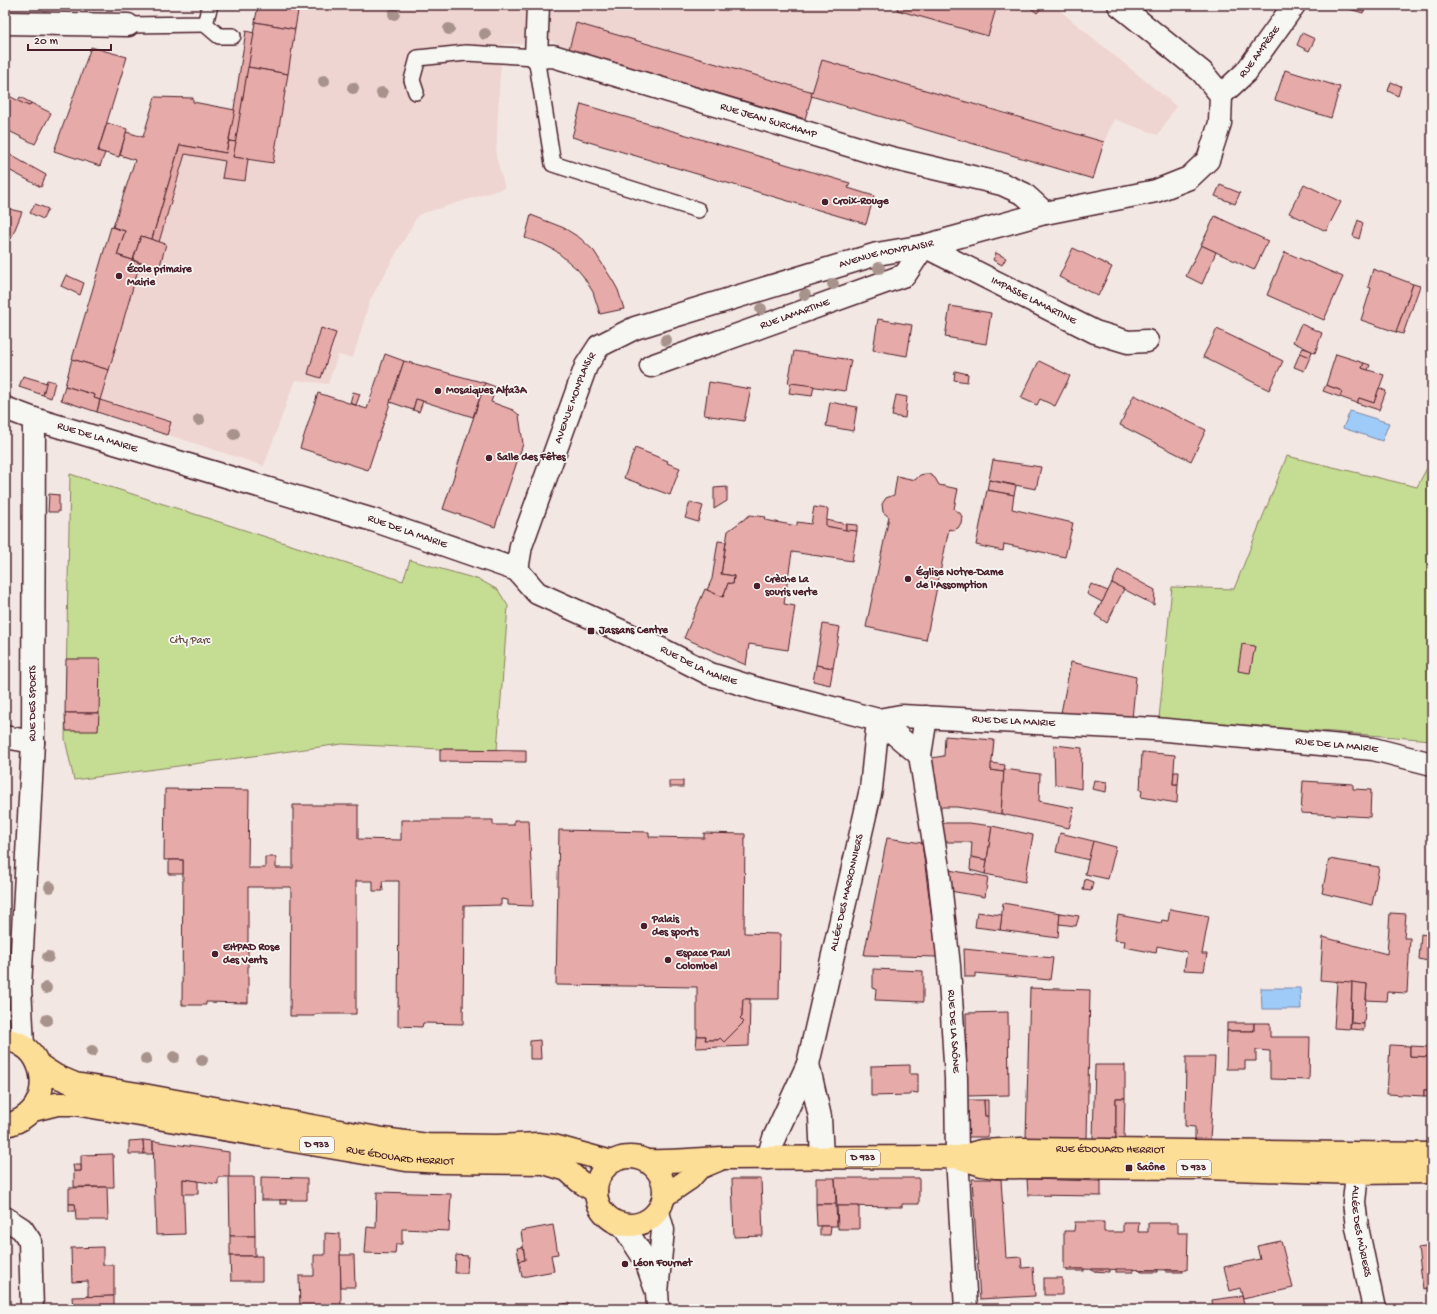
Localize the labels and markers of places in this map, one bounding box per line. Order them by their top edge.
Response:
place label: Croix-Rouge [832,196,890,209]
marker: Croix-Rouge [820,197,830,207]
place label: École primaire Mairie [126,262,193,289]
marker: École primaire Mairie [114,271,124,281]
place label: Mosaiques Alfa3A [446,384,528,398]
marker: Mosaiques Alfa3A [433,386,443,396]
place label: Salle des Fêtes [497,451,567,464]
marker: Salle des Fêtes [484,453,494,463]
place label: Église Notre-Dame de l'Assomption [915,565,1005,592]
place label: Crèche La souris verte [764,573,819,599]
marker: Église Notre-Dame de l'Assomption [903,574,913,584]
marker: Crèche La souris verte [752,581,762,591]
place label: Jassans Centre [598,624,669,637]
marker: Jassans Centre [586,626,596,636]
place label: Palais des sports [651,914,699,939]
marker: Palais des sports [639,921,649,931]
place label: EHPAD Rose des Vents [222,942,281,967]
place label: Espace Paul Colombel [675,948,731,973]
marker: EHPAD Rose des Vents [210,949,220,959]
marker: Espace Paul Colombel [663,955,673,965]
place label: Saône [1137,1161,1166,1174]
marker: Saône [1124,1163,1134,1173]
place label: Léon Fournet [633,1257,694,1270]
marker: Léon Fournet [620,1259,630,1269]

